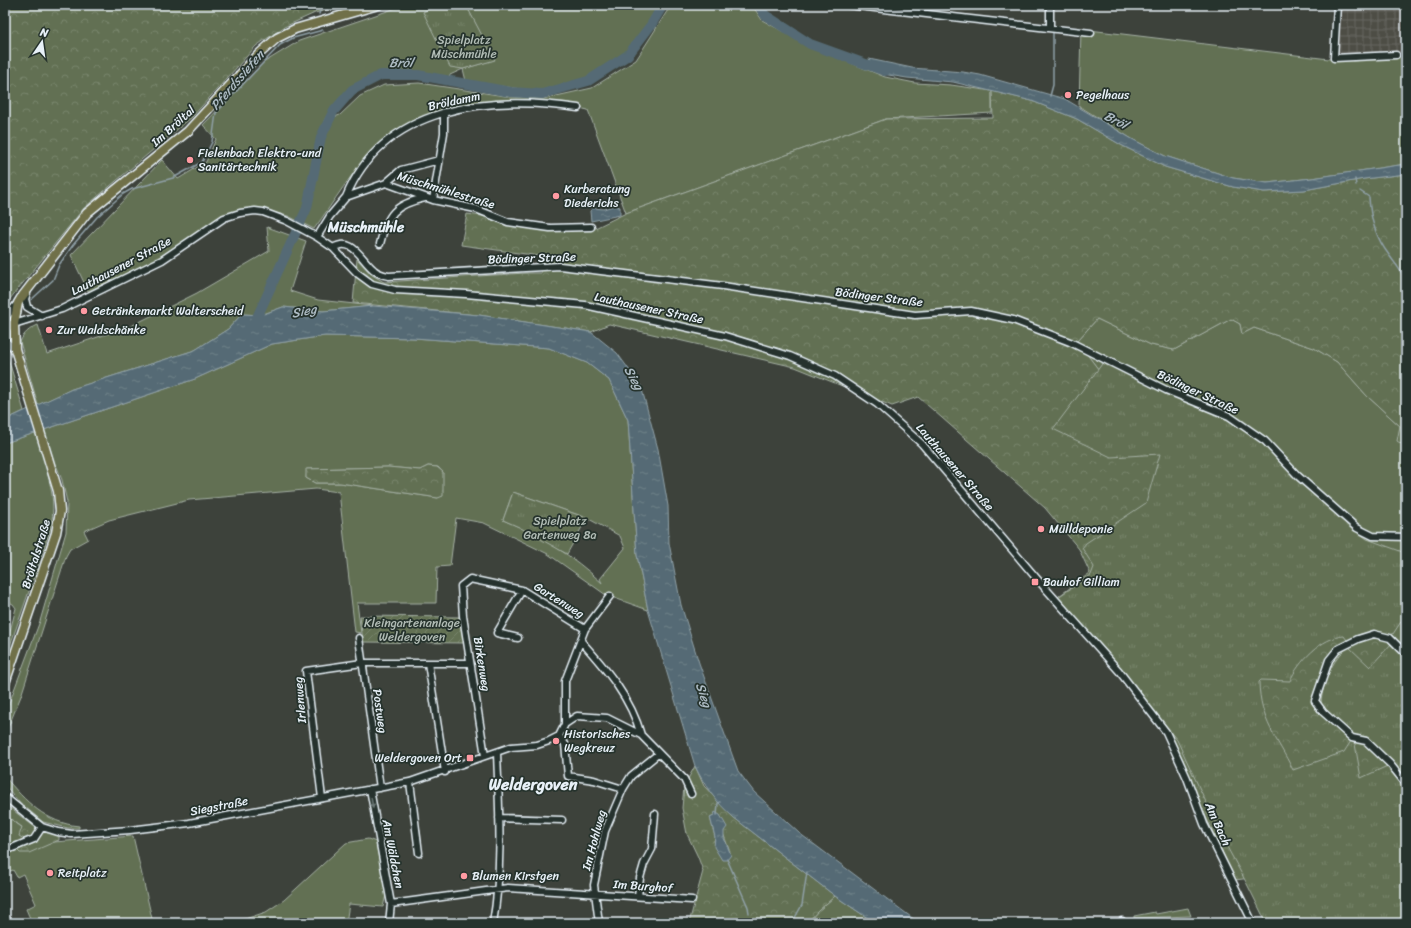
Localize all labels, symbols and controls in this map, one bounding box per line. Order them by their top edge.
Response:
north arrow [22,22,62,62]
text: N [37,22,50,43]
park label: Spielplatz Müschmühle [431,29,497,65]
water label: Pferdssiefen [204,43,271,115]
water label: Bröl [389,51,416,74]
place label: Pegelhaus [1076,84,1130,106]
street label: Bröldamm [426,85,482,117]
marker: Pegelhaus [1063,90,1073,100]
street label: Im Bröltal [145,99,201,153]
water label: Bröl [1100,104,1135,137]
place label: Fielenbach Elektro-und Sanitärtechnik [198,142,322,178]
marker: Fielenbach Elektro-und Sanitärtechnik [185,155,195,165]
street label: Müschmühlestraße [394,165,498,215]
place label: Kurberatung Diederichs [564,178,630,214]
marker: Kurberatung Diederichs [551,191,561,201]
district label: Müschmühle [327,215,405,240]
street label: Lauthausener Straße [67,230,175,302]
street label: Bödinger Straße [488,245,576,271]
street label: Bödinger Straße [834,281,924,313]
street label: Lauthausener Straße [592,286,706,330]
water label: Sieg [290,297,320,325]
place label: Getränkemarkt Walterscheid [92,300,244,322]
marker: Getränkemarkt Walterscheid [79,306,89,316]
place label: Zur Waldschänke [57,319,146,341]
marker: Zur Waldschänke [44,325,54,335]
water label: Sieg [618,361,651,396]
street label: Bödinger Straße [1153,363,1243,421]
street label: Lauthausener Straße [910,418,1000,516]
park label: Spielplatz Gartenweg 8a [524,510,596,546]
street label: Bröltalstraße [15,516,57,591]
place label: Mülldeponie [1049,518,1113,540]
marker: Mülldeponie [1036,524,1046,534]
place label: Bauhof Gilliam [1043,571,1120,593]
street label: Gartenweg [529,576,589,624]
marker: Bauhof Gilliam [1030,577,1040,587]
park label: Kleingartenanlage Weldergoven [364,612,460,648]
street label: Birkenweg [467,635,497,693]
street label: Irlenweg [287,676,313,725]
water label: Sieg [689,680,719,712]
street label: Postweg [366,687,394,735]
place label: Historisches Wegkreuz [564,723,631,759]
marker: Historisches Wegkreuz [551,736,561,746]
place label: Weldergoven Ort [374,747,462,769]
marker: Weldergoven Ort [465,753,475,763]
district label: Weldergoven [489,770,578,799]
street label: Siegstraße [188,790,250,822]
one-way arrow [370,797,376,809]
street label: Am Bach [1198,798,1237,850]
street label: Im Hohlweg [575,807,613,874]
street label: Am Wäldchen [375,816,411,891]
place label: Reitplatz [58,862,107,884]
place label: Blumen Kirstgen [472,865,560,887]
marker: Reitplatz [45,868,55,878]
marker: Blumen Kirstgen [459,871,469,881]
street label: Im Burghof [611,873,675,899]

